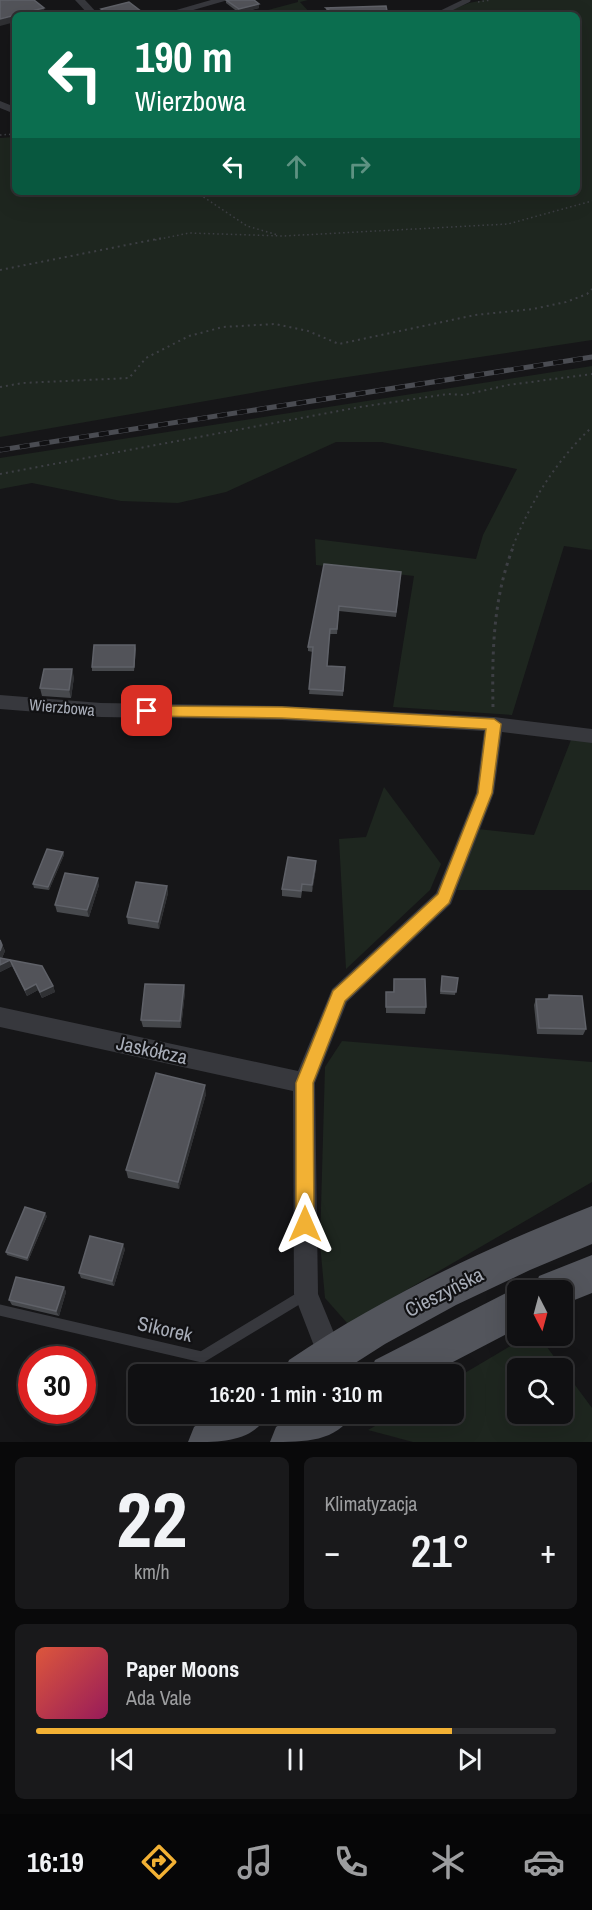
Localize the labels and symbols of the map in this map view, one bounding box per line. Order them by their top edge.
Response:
pin [121,685,172,736]
street label: Wierzbowa [28,693,96,721]
street label: Jaskółcza [114,1029,190,1070]
position arrow [273,1192,337,1256]
street label: Cieszyńska [400,1260,488,1323]
north arrow [507,1280,573,1346]
street label: Sikorek [135,1309,196,1348]
speed limit sign: 30 [18,1346,96,1424]

